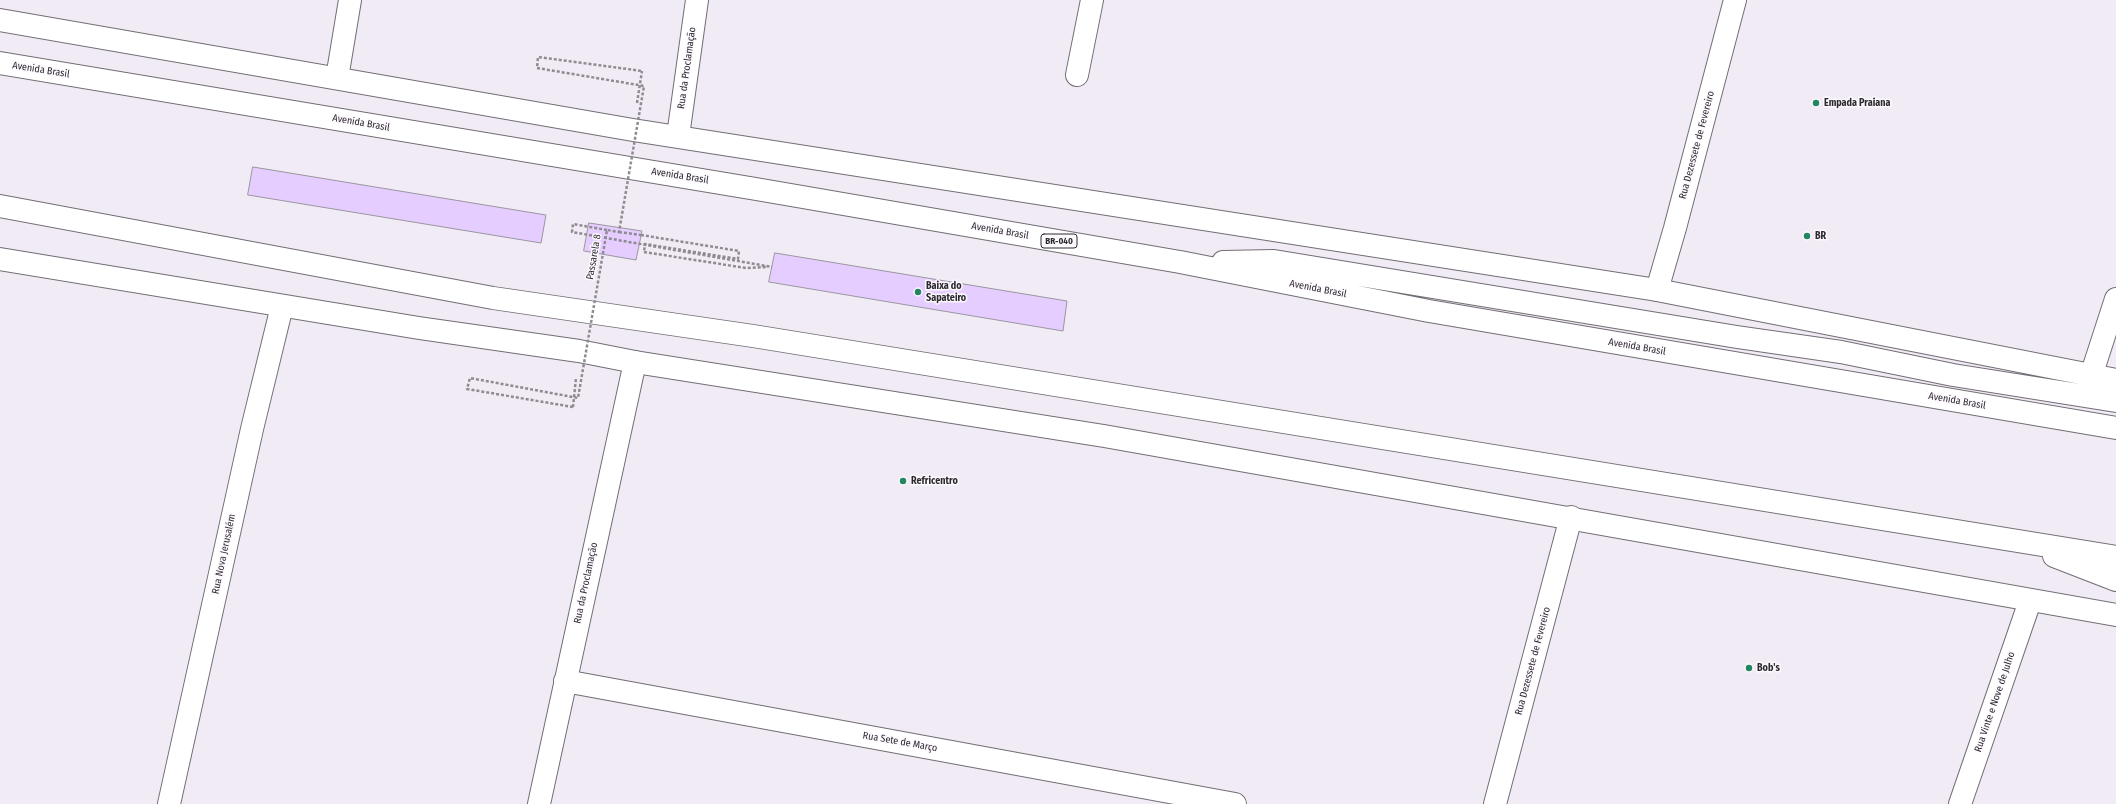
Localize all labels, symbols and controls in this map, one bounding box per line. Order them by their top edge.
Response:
street label: Rua da Proclamação [675,26,699,110]
street label: Avenida Brasil [11,60,71,80]
street label: Rua Dezessete de Fevereiro [1677,90,1717,200]
place label: Empada Praiana [1824,97,1890,109]
marker: Empada Praiana [1811,98,1821,108]
street label: Avenida Brasil [331,112,391,134]
street label: Avenida Brasil [650,166,710,186]
street label: Avenida Brasil [970,220,1030,242]
place label: BR [1815,230,1826,242]
marker: BR [1802,231,1812,241]
street label: Passarela 8 [584,233,604,281]
road number: BR-040 [1041,234,1077,248]
street label: Avenida Brasil [1288,278,1348,300]
place label: Baixa do Sapateiro [926,280,966,304]
marker: Baixa do Sapateiro [913,287,923,297]
street label: Avenida Brasil [1607,336,1667,358]
street label: Avenida Brasil [1927,390,1987,412]
place label: Refricentro [911,475,958,487]
marker: Refricentro [898,476,908,486]
street label: Rua Nova Jerusalém [210,513,238,595]
street label: Rua da Proclamação [572,541,600,625]
street label: Rua Dezessete de Fevereiro [1513,606,1553,716]
street label: Rua Vinte e Nove de Julho [1972,650,2018,754]
place label: Bob's [1757,662,1780,674]
marker: Bob's [1744,663,1754,673]
street label: Rua Sete de Março [862,730,938,754]

